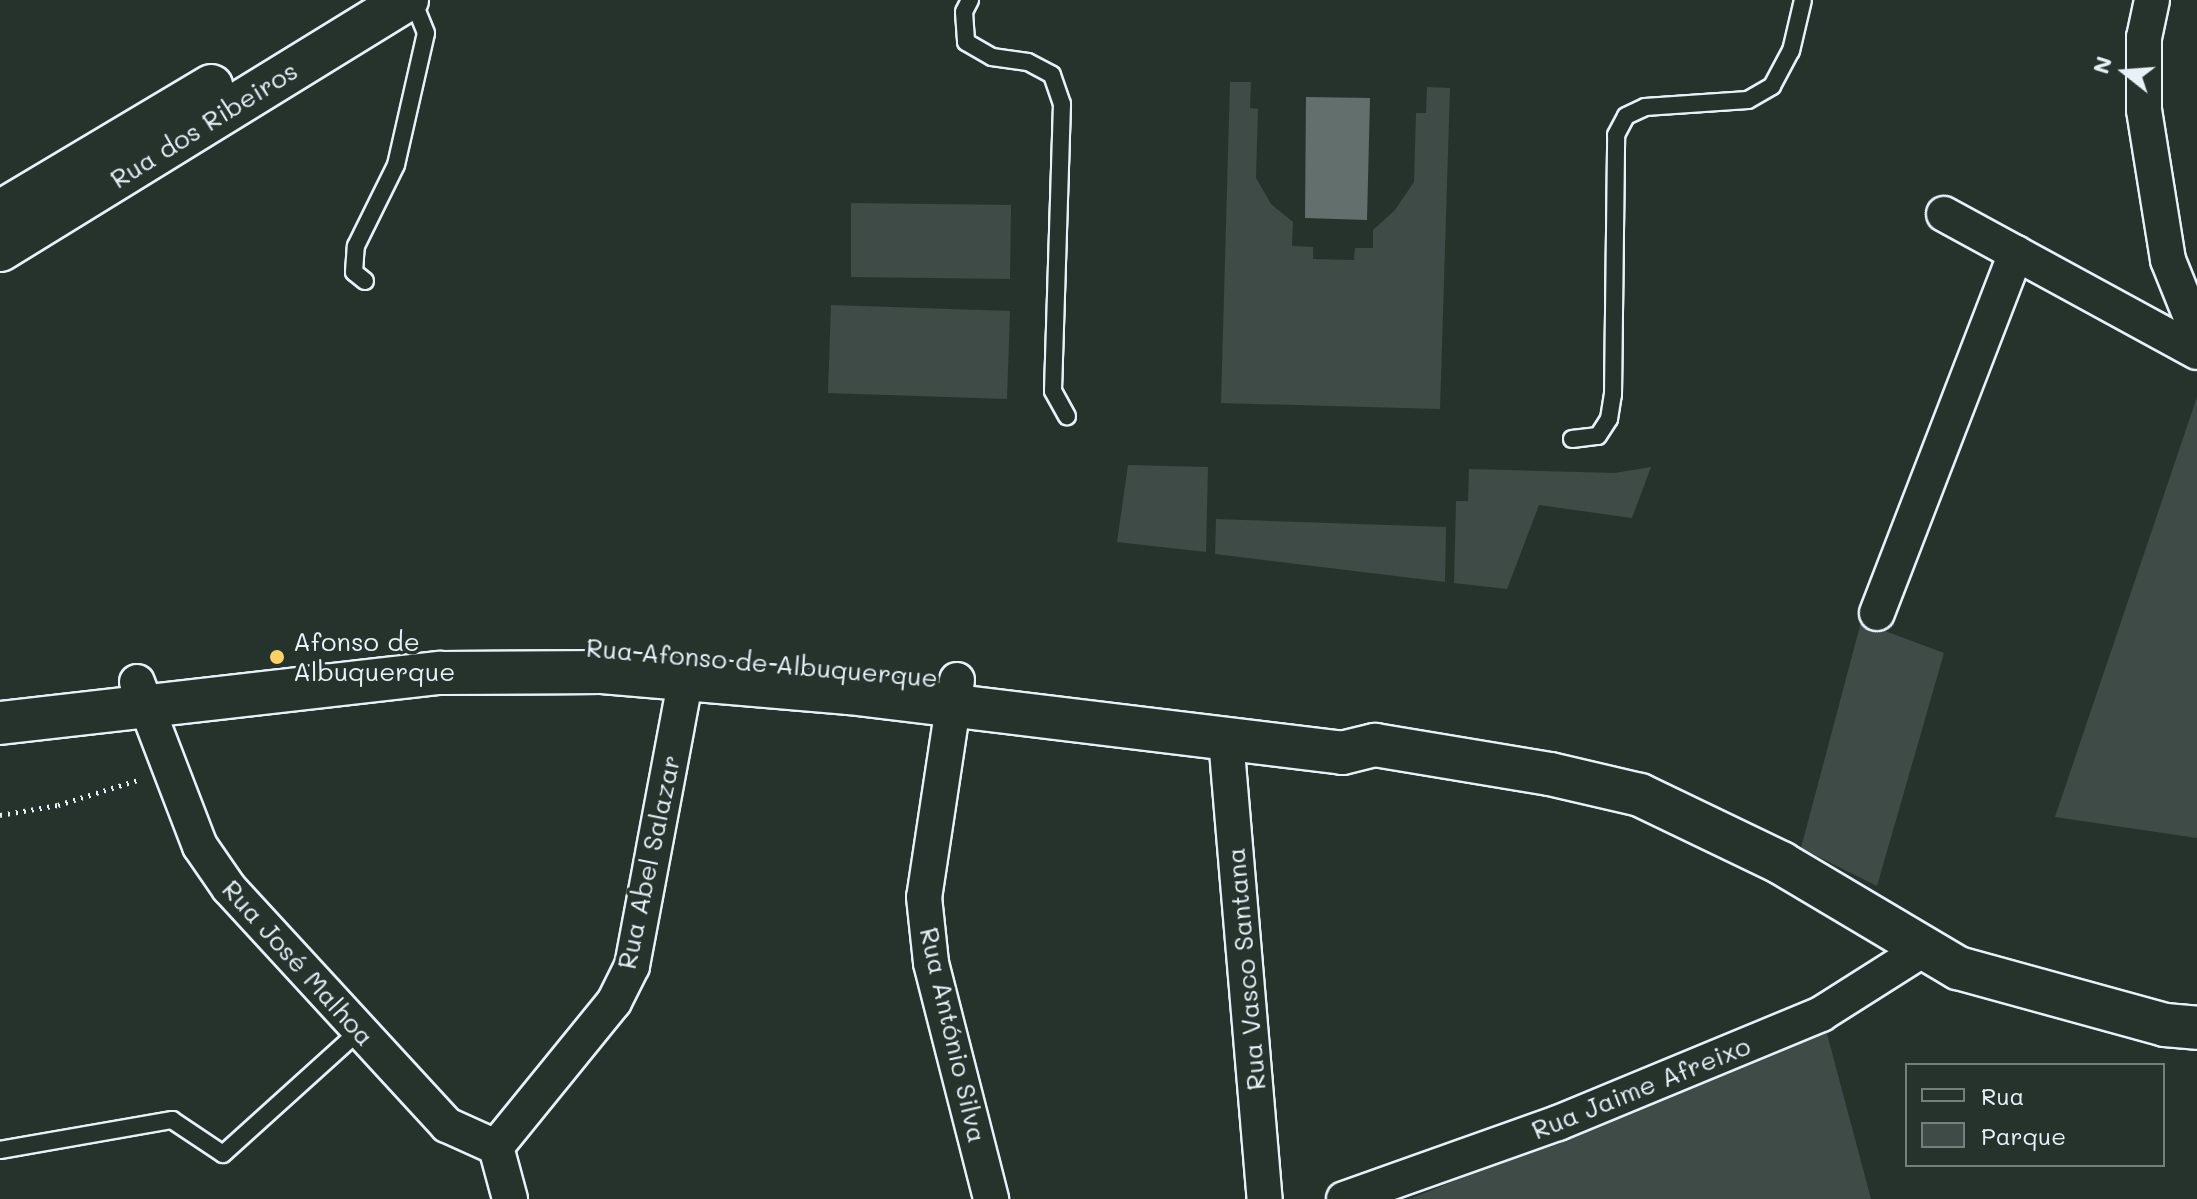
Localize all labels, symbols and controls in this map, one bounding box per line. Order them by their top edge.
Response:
north arrow [2085,32,2165,112]
text: N [2085,53,2118,77]
street label: Rua dos Ribeiros [105,55,303,195]
place label: Afonso de Albuquerque [293,626,455,688]
street label: Rua Afonso de Albuquerque [585,632,939,694]
marker: Afonso de Albuquerque [268,648,286,666]
street label: Rua Abel Salazar [611,752,687,972]
street label: Rua Vasco Santana [1220,846,1272,1092]
street label: Rua José Malhoa [216,874,380,1052]
street label: Rua António Silva [913,924,993,1146]
street label: Rua Jaime Afreixo [1527,1030,1755,1146]
legend [1905,1063,2165,1167]
text: Rua [1981,1080,2024,1111]
text: Parque [1981,1120,2066,1151]

